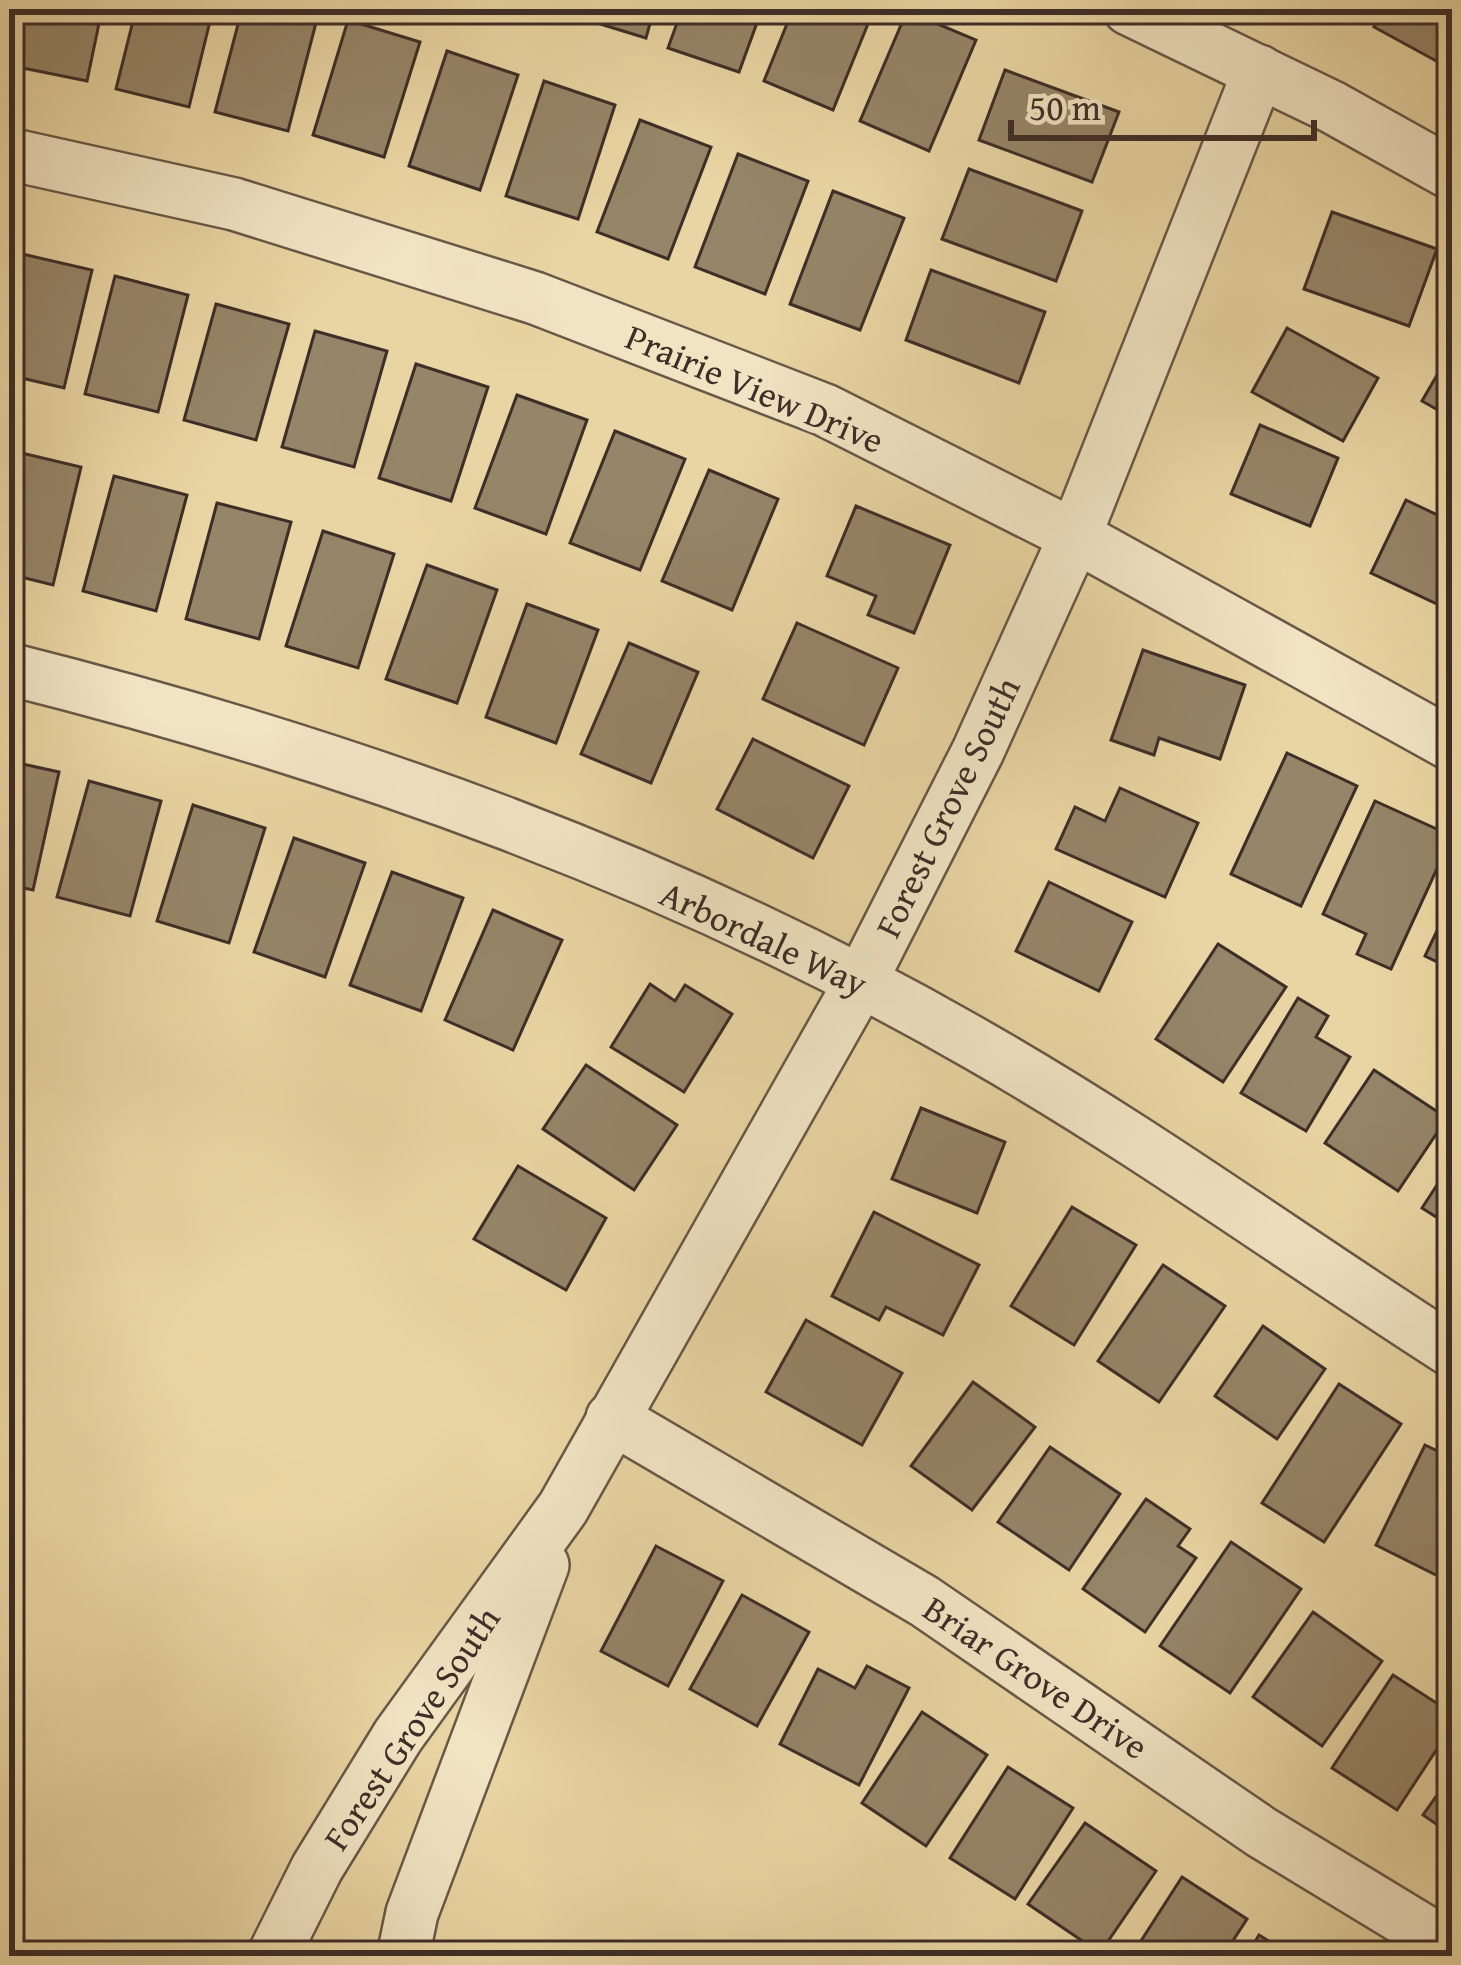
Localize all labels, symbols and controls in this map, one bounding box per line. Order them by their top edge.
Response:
scale bar [1011,66,1314,140]
text: 50 m [1029,80,1101,133]
street label: Prairie View Drive [618,309,892,466]
street label: Forest Grove South [860,668,1033,946]
street label: Arbordale Way [652,866,877,1009]
street label: Briar Grove Drive [913,1582,1159,1772]
street label: Forest Grove South [309,1595,512,1860]

